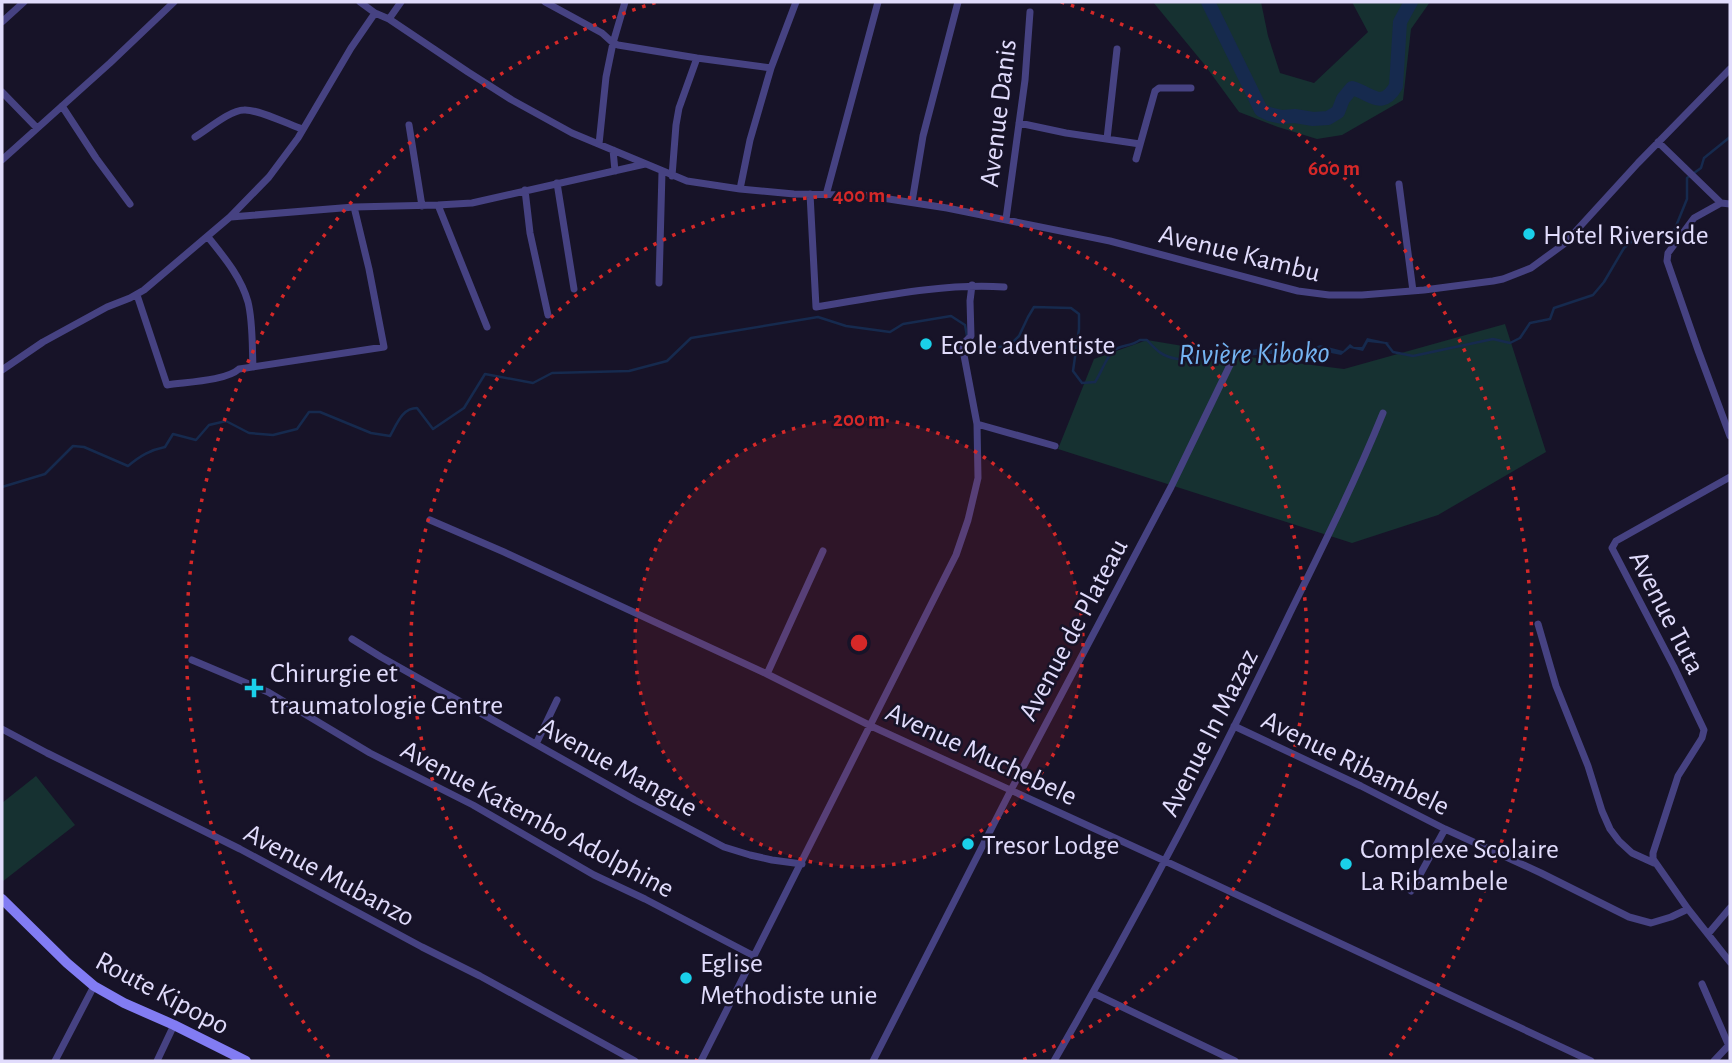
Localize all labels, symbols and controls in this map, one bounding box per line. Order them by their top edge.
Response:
street label: Avenue Danis [976,38,1022,189]
text: 600 m [1308,158,1360,179]
text: 400 m [833,185,885,206]
street label: Avenue Kambu [1156,220,1323,287]
place label: Hotel Riverside [1543,222,1709,250]
marker: Hotel Riverside [1521,226,1537,242]
place label: Ecole adventiste [940,332,1115,360]
marker: Ecole adventiste [918,336,934,352]
water label: Rivière Kiboko [1178,338,1330,370]
text: 200 m [833,409,885,430]
street label: Avenue de Plateau [1014,534,1133,725]
street label: Avenue Tuta [1623,547,1709,679]
centre of rings [847,631,871,655]
street label: Avenue In Mazaz [1156,645,1264,821]
place label: Chirurgie et traumatologie Centre [270,660,503,720]
marker: Chirurgie et traumatologie Centre [244,678,264,698]
street label: Avenue Muchebele [881,698,1081,811]
street label: Avenue Ribambele [1257,706,1453,821]
street label: Avenue Mangue [534,713,702,823]
street label: Avenue Katembo Adolphine [396,736,678,904]
street label: Avenue Mubanzo [239,819,419,932]
place label: Tresor Lodge [982,832,1119,860]
marker: Tresor Lodge [960,836,976,852]
place label: Complexe Scolaire La Ribambele [1360,836,1559,896]
marker: Complexe Scolaire La Ribambele [1338,856,1354,872]
street label: Route Kipopo [91,947,233,1041]
place label: Eglise Methodiste unie [700,950,878,1010]
marker: Eglise Methodiste unie [678,970,694,986]

